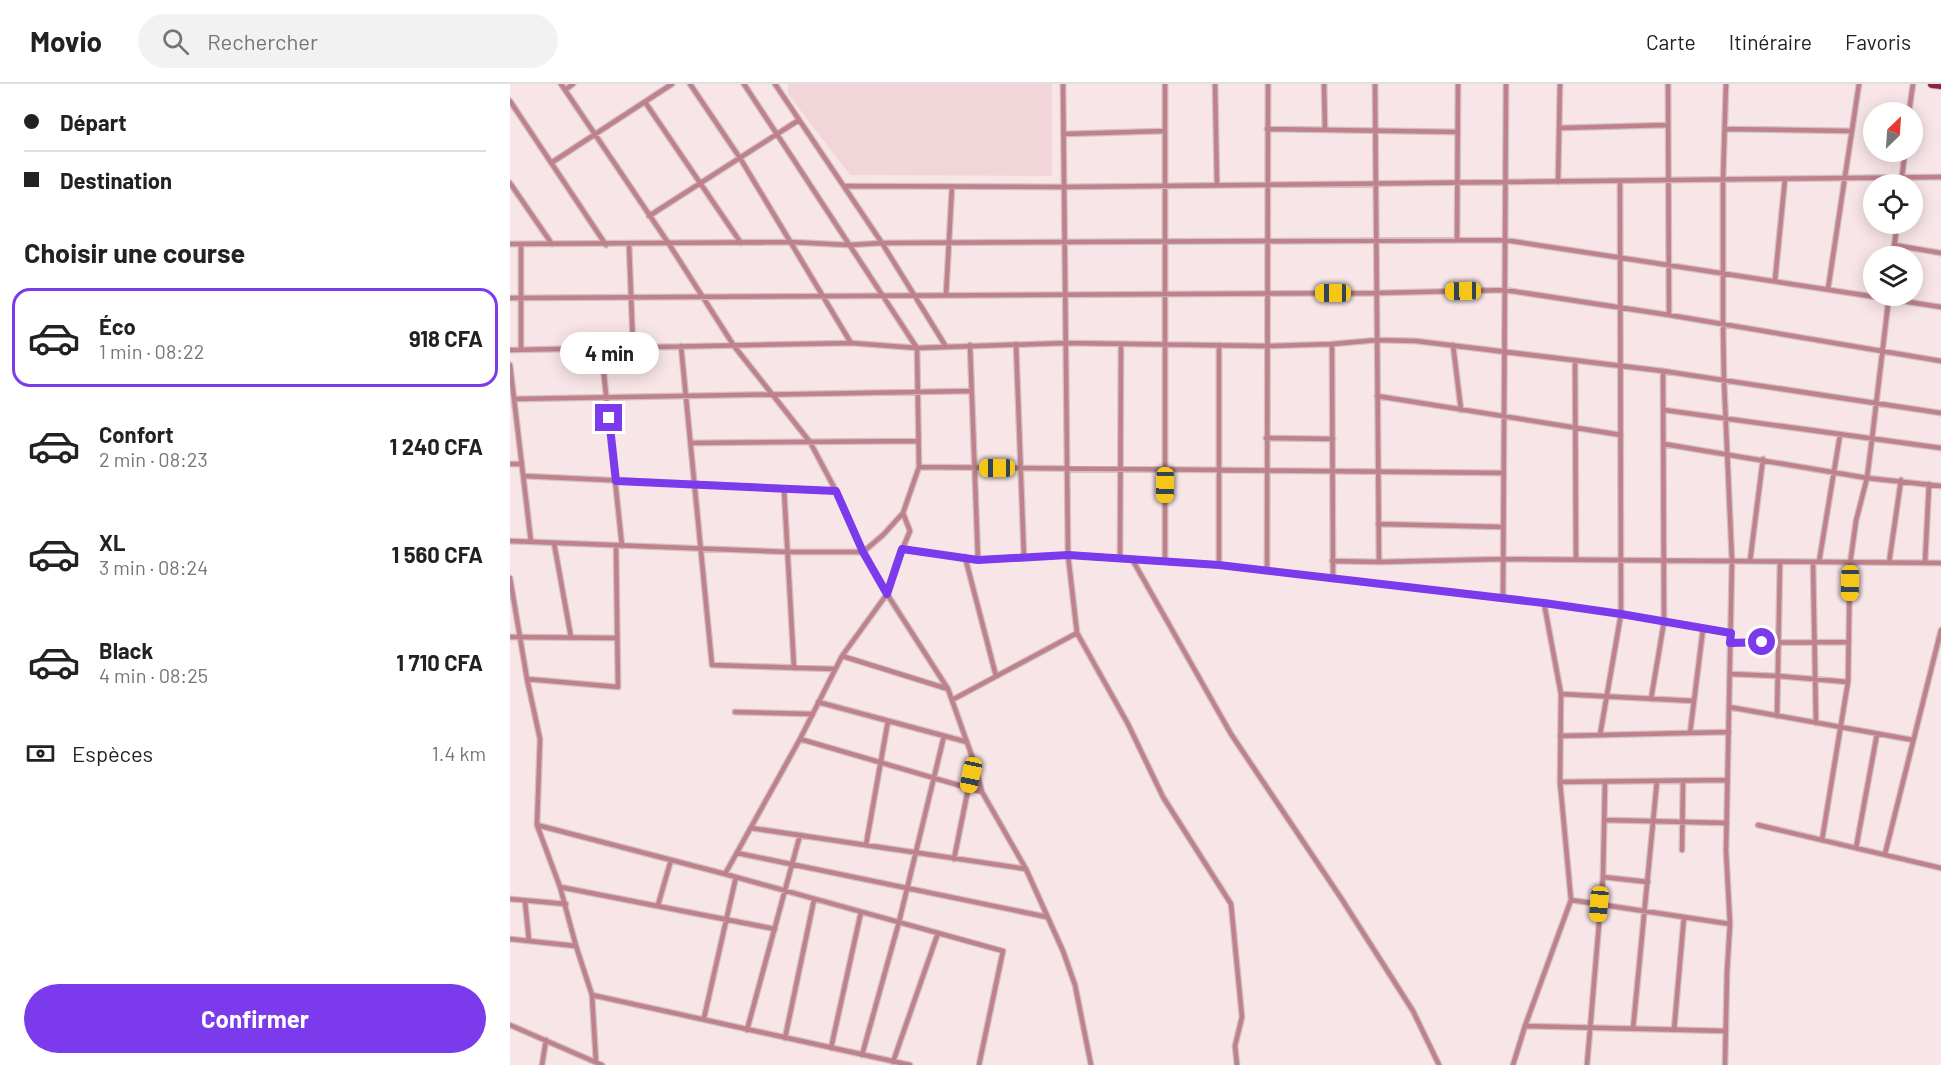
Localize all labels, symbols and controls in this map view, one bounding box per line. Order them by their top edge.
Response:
search box [138,14,558,68]
text: Movio [30,24,102,58]
icon: search [159,25,192,58]
text: Rechercher [207,28,318,54]
text: Carte [1646,29,1696,54]
text: Itinéraire [1729,29,1812,54]
text: Favoris [1845,29,1911,54]
north arrow [1863,102,1923,162]
map controls [1863,102,1923,306]
text: Départ [60,109,127,135]
text: Destination [60,167,172,193]
button: locate [1863,174,1923,234]
text: Choisir une course [24,236,245,268]
button: layers [1863,246,1923,306]
car [1445,282,1481,300]
car [1315,284,1351,302]
icon: car [27,311,81,365]
text: Éco [99,313,136,339]
text: 918 CFA [409,325,483,351]
callout: 4 min [560,331,658,373]
text: 1 min · 08:22 [99,339,205,363]
text: 4 min [585,341,634,365]
route end [595,404,622,431]
icon: car [27,419,81,473]
text: Confort [99,421,174,447]
text: 1 240 CFA [389,433,483,459]
text: 2 min · 08:23 [99,447,208,471]
car [979,459,1015,477]
car [1156,467,1174,503]
icon: car [27,527,81,581]
text: XL [99,529,125,555]
text: 1 560 CFA [391,541,483,567]
text: 3 min · 08:24 [99,555,208,579]
car [1841,565,1859,601]
route start [1748,628,1775,655]
icon: car [27,635,81,689]
text: Black [99,637,153,663]
text: 1 710 CFA [396,649,483,675]
text: 4 min · 08:25 [99,663,208,687]
icon: cash [24,737,57,770]
text: Espèces [72,740,153,766]
text: 1.4 km [432,741,486,765]
car [958,756,984,794]
car [1588,885,1610,923]
button: Confirmer [24,984,486,1053]

